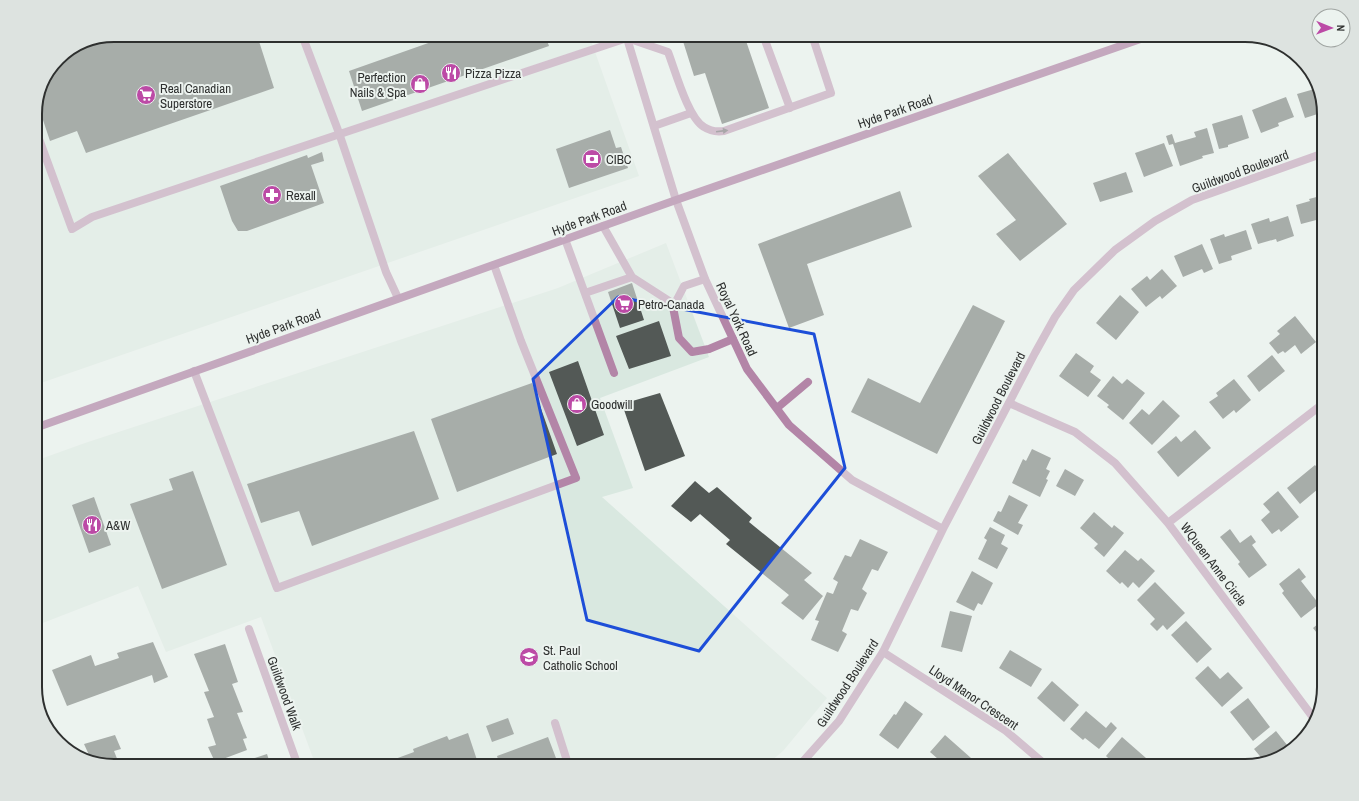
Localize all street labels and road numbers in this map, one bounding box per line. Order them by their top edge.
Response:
street label: Hyde Park Road [855,91,935,132]
street label: Guildwood Boulevard [1189,146,1291,197]
street label: Hyde Park Road [550,197,629,240]
street label: Royal York Road [712,280,761,359]
street label: Hyde Park Road [244,305,323,348]
street label: Guildwood Boulevard [968,349,1029,447]
street label: WQueen Anne Circle [1177,519,1251,609]
street label: Guildwood Boulevard [813,636,882,731]
street label: Guildwood Walk [263,654,306,733]
street label: Lloyd Manor Crescent [926,661,1022,734]

